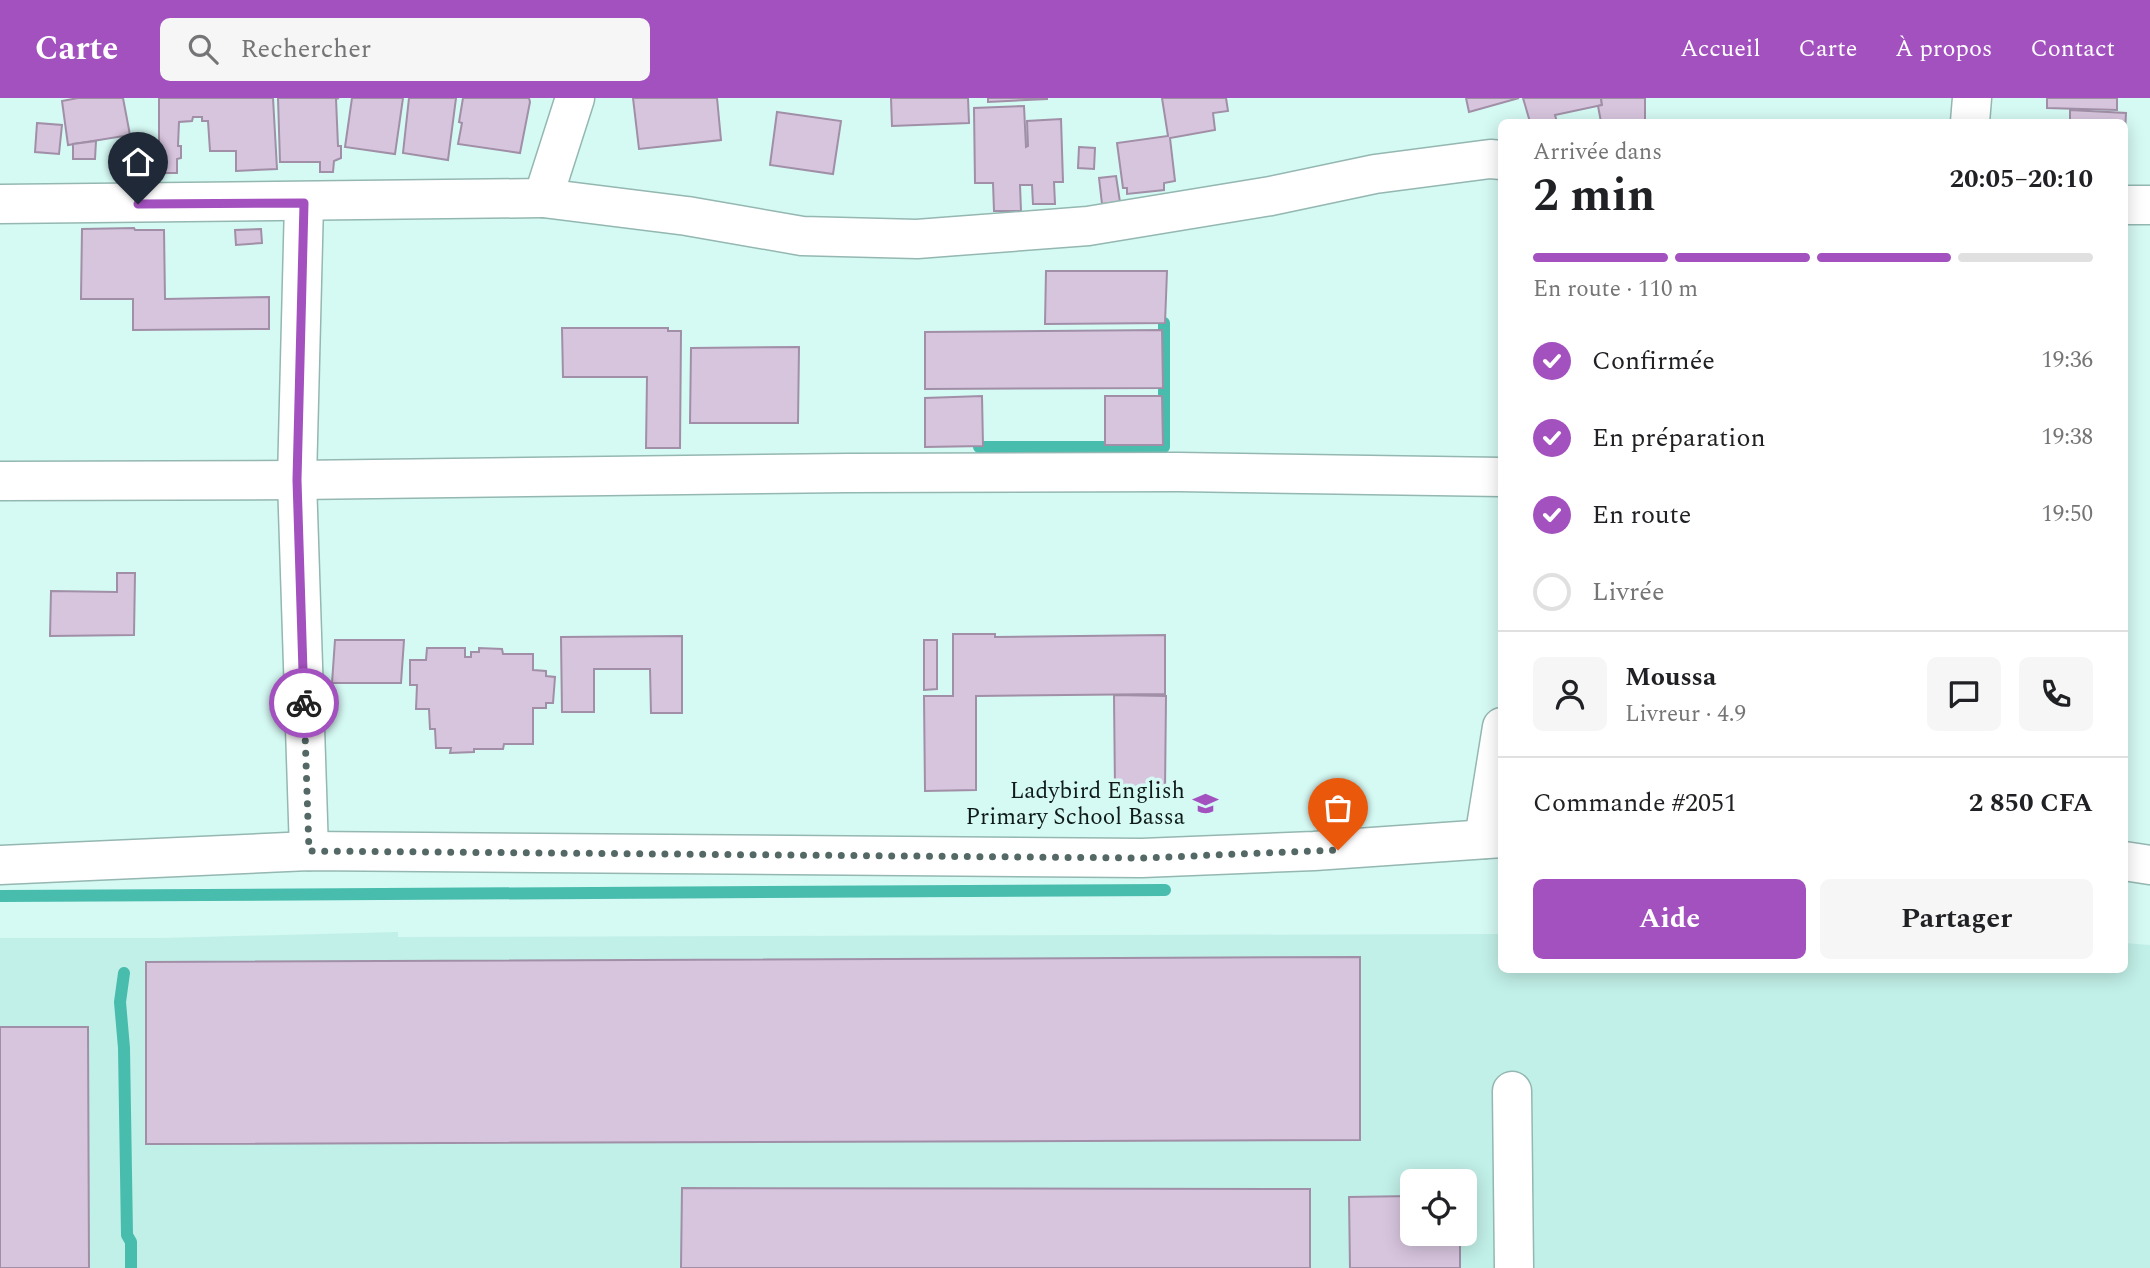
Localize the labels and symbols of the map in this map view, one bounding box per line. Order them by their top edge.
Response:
pin [108,132,168,204]
courier [269,668,339,738]
place label: Ladybird English Primary School Bassa [966,774,1185,835]
pin [1308,778,1368,850]
school or university icon: Ladybird English Primary School Bassa [1191,789,1219,817]

